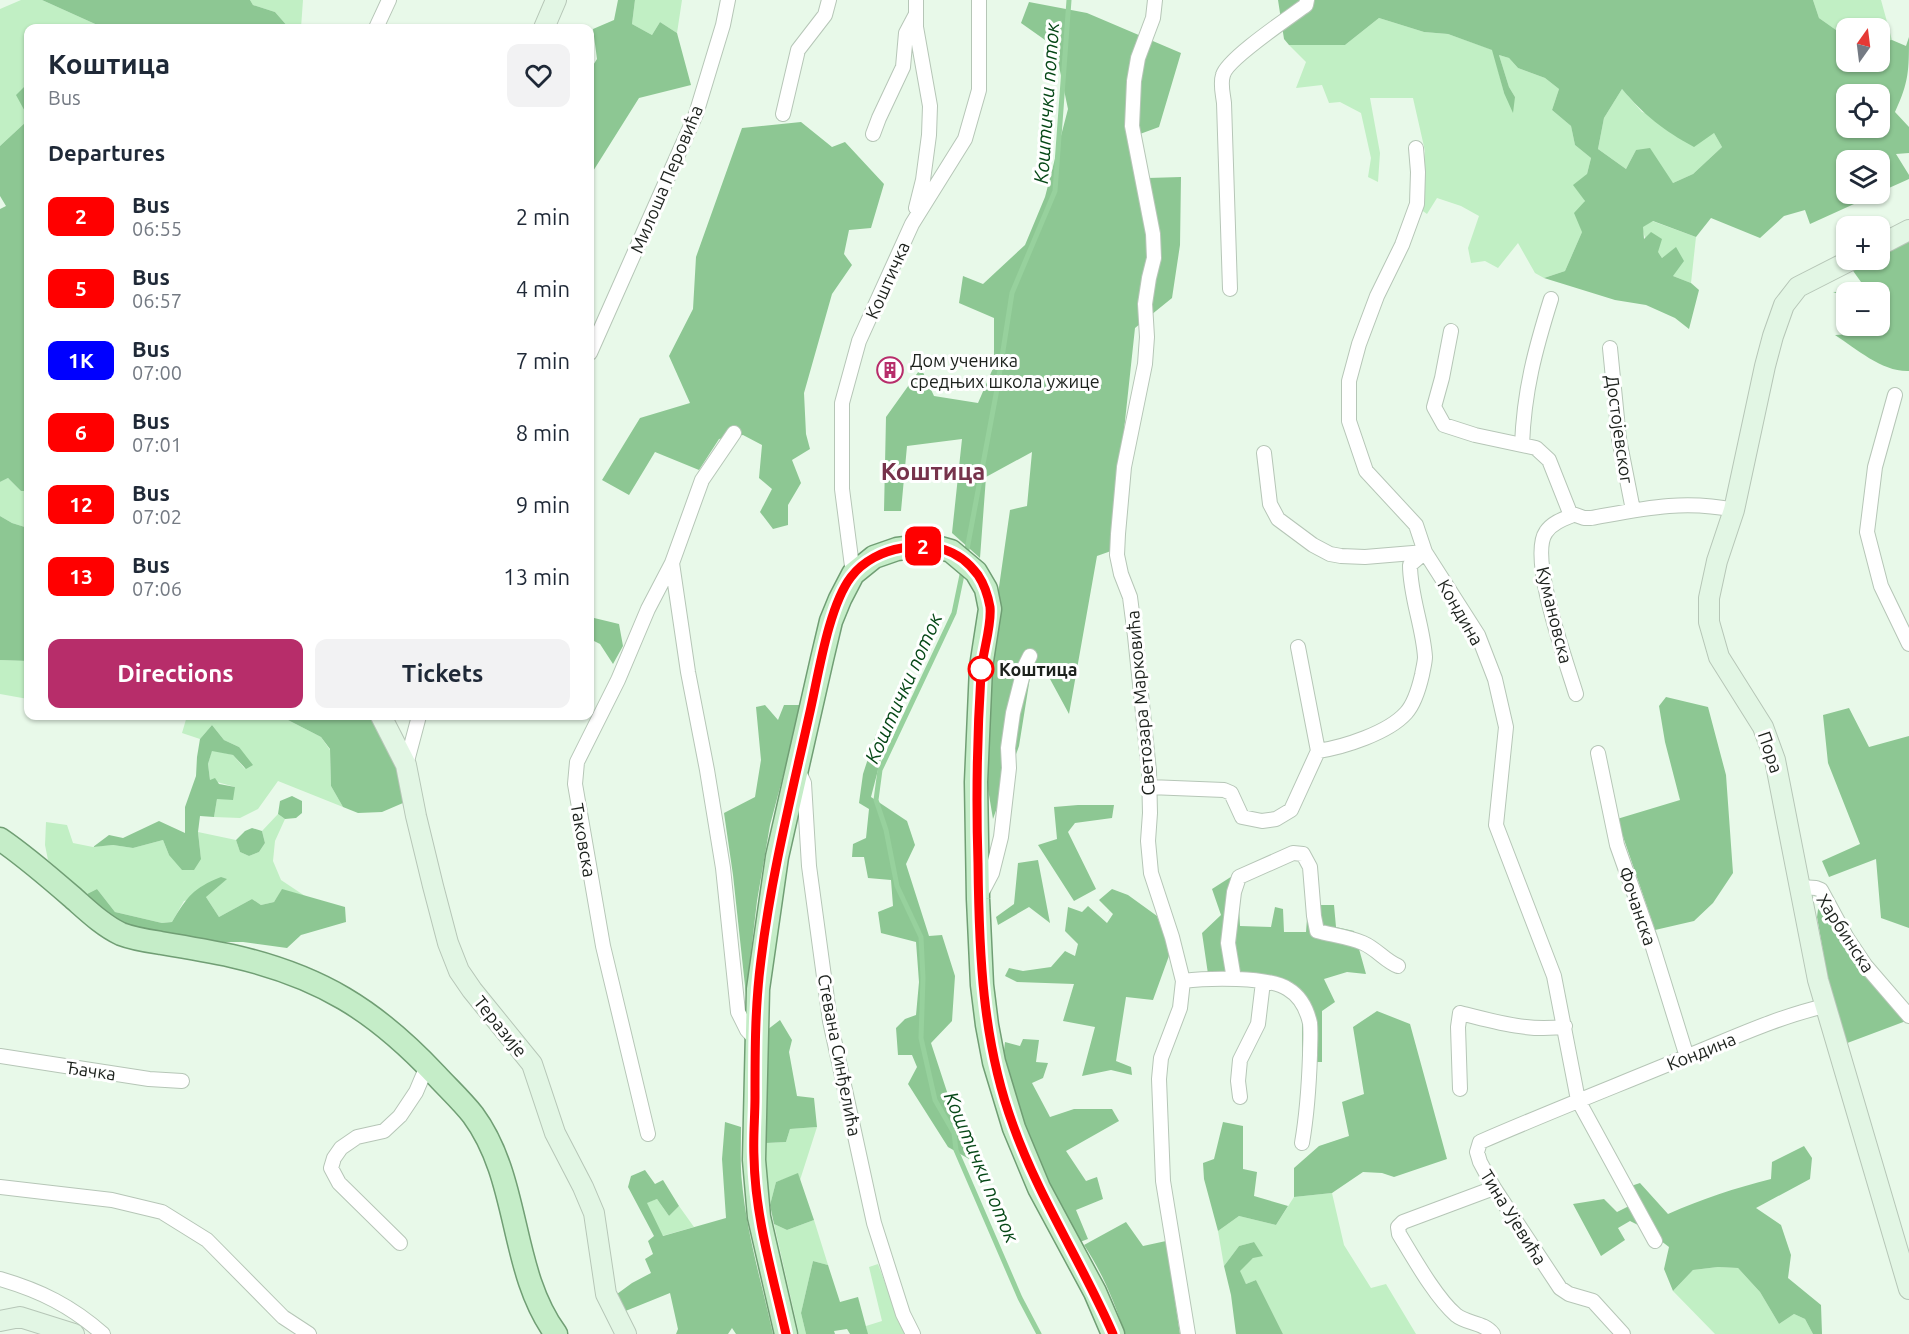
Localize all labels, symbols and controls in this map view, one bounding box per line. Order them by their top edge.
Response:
north arrow [1836,18,1890,72]
map controls [1836,18,1890,336]
water label: Коштички поток [1029,21,1063,185]
button: heart [507,44,570,107]
text: Коштица [48,48,170,79]
button: locate [1836,84,1890,138]
text: Bus [48,86,81,109]
street label: Милоша Перовића [626,102,706,256]
text: Departures [48,140,165,165]
button: layers [1836,150,1890,204]
text: Bus [132,192,170,217]
text: 2 [75,204,87,228]
text: 2 min [516,204,570,229]
button: + [1836,216,1890,270]
text: 06:55 [132,217,182,240]
street label: Коштичка [861,238,913,322]
text: Bus [132,264,170,289]
text: 5 [75,276,87,300]
text: 4 min [516,276,570,301]
button: − [1836,282,1890,336]
text: 06:57 [132,289,182,312]
text: Bus [132,336,170,361]
text: 1K [68,348,94,372]
text: 7 min [516,348,570,373]
place label: Дом ученика средњих школа ужице [910,350,1100,391]
building icon: Дом ученика средњих школа ужице [875,355,905,385]
text: 07:00 [132,361,182,384]
street label: Достојевског [1602,373,1638,485]
text: Bus [132,408,170,433]
text: 6 [75,420,87,444]
text: 8 min [516,420,570,445]
text: 07:01 [132,433,182,456]
district label: Коштица [881,458,985,485]
text: Bus [132,480,170,505]
text: 12 [69,492,93,516]
text: 9 min [516,492,570,517]
text: 07:02 [132,505,182,528]
line badge: 2 [904,526,942,566]
text: 2 [917,534,929,558]
text: Bus [132,552,170,577]
text: 13 [69,564,93,588]
text: 13 min [503,564,570,589]
street label: Кумановска [1533,564,1577,666]
street label: Кондина [1434,575,1488,649]
text: 07:06 [132,577,182,600]
water label: Коштички поток [860,609,947,767]
street label: Светозара Марковића [1122,609,1158,797]
button: Directions [48,639,303,708]
button: Tickets [315,639,570,708]
marker: Коштица [968,656,994,682]
place label: Коштица [999,659,1078,679]
street label: Пора [1755,729,1787,775]
street label: Таковска [568,801,600,879]
street label: Фочанска [1615,864,1661,948]
street label: Харбинска [1813,890,1879,976]
street label: Стевана Синђелића [813,972,866,1138]
street label: Теразије [470,992,532,1060]
street label: Кондина [1664,1028,1738,1074]
street label: Ђачка [65,1057,117,1083]
water label: Коштички поток [940,1088,1024,1247]
street label: Тина Ујевића [1477,1166,1551,1268]

